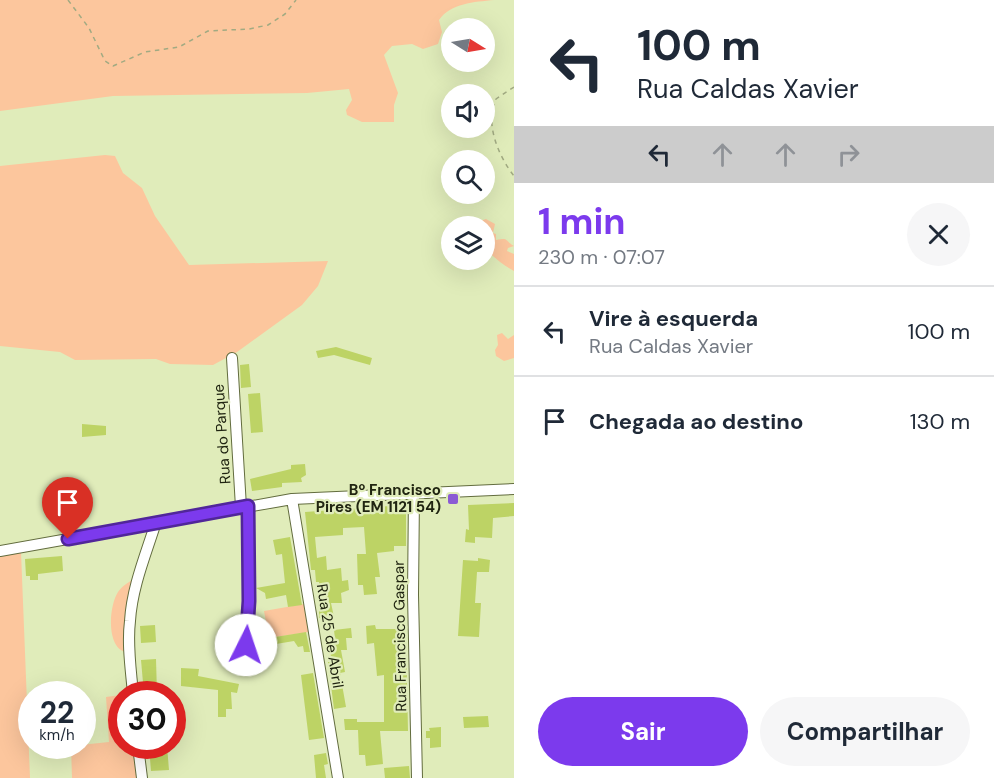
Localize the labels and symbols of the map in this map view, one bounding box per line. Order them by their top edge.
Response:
north arrow [441,18,495,72]
street label: Rua do Parque [209,383,235,485]
pin [42,477,93,539]
place label: Bº Francisco Pires (EM 1121 54) [316,480,441,517]
marker: Bº Francisco Pires (EM 1121 54) [446,492,460,506]
street label: Rua Francisco Gaspar [389,560,411,712]
street label: Rua 25 de Abril [312,582,348,690]
position arrow [214,613,278,677]
speed limit sign: 30 [108,681,186,759]

